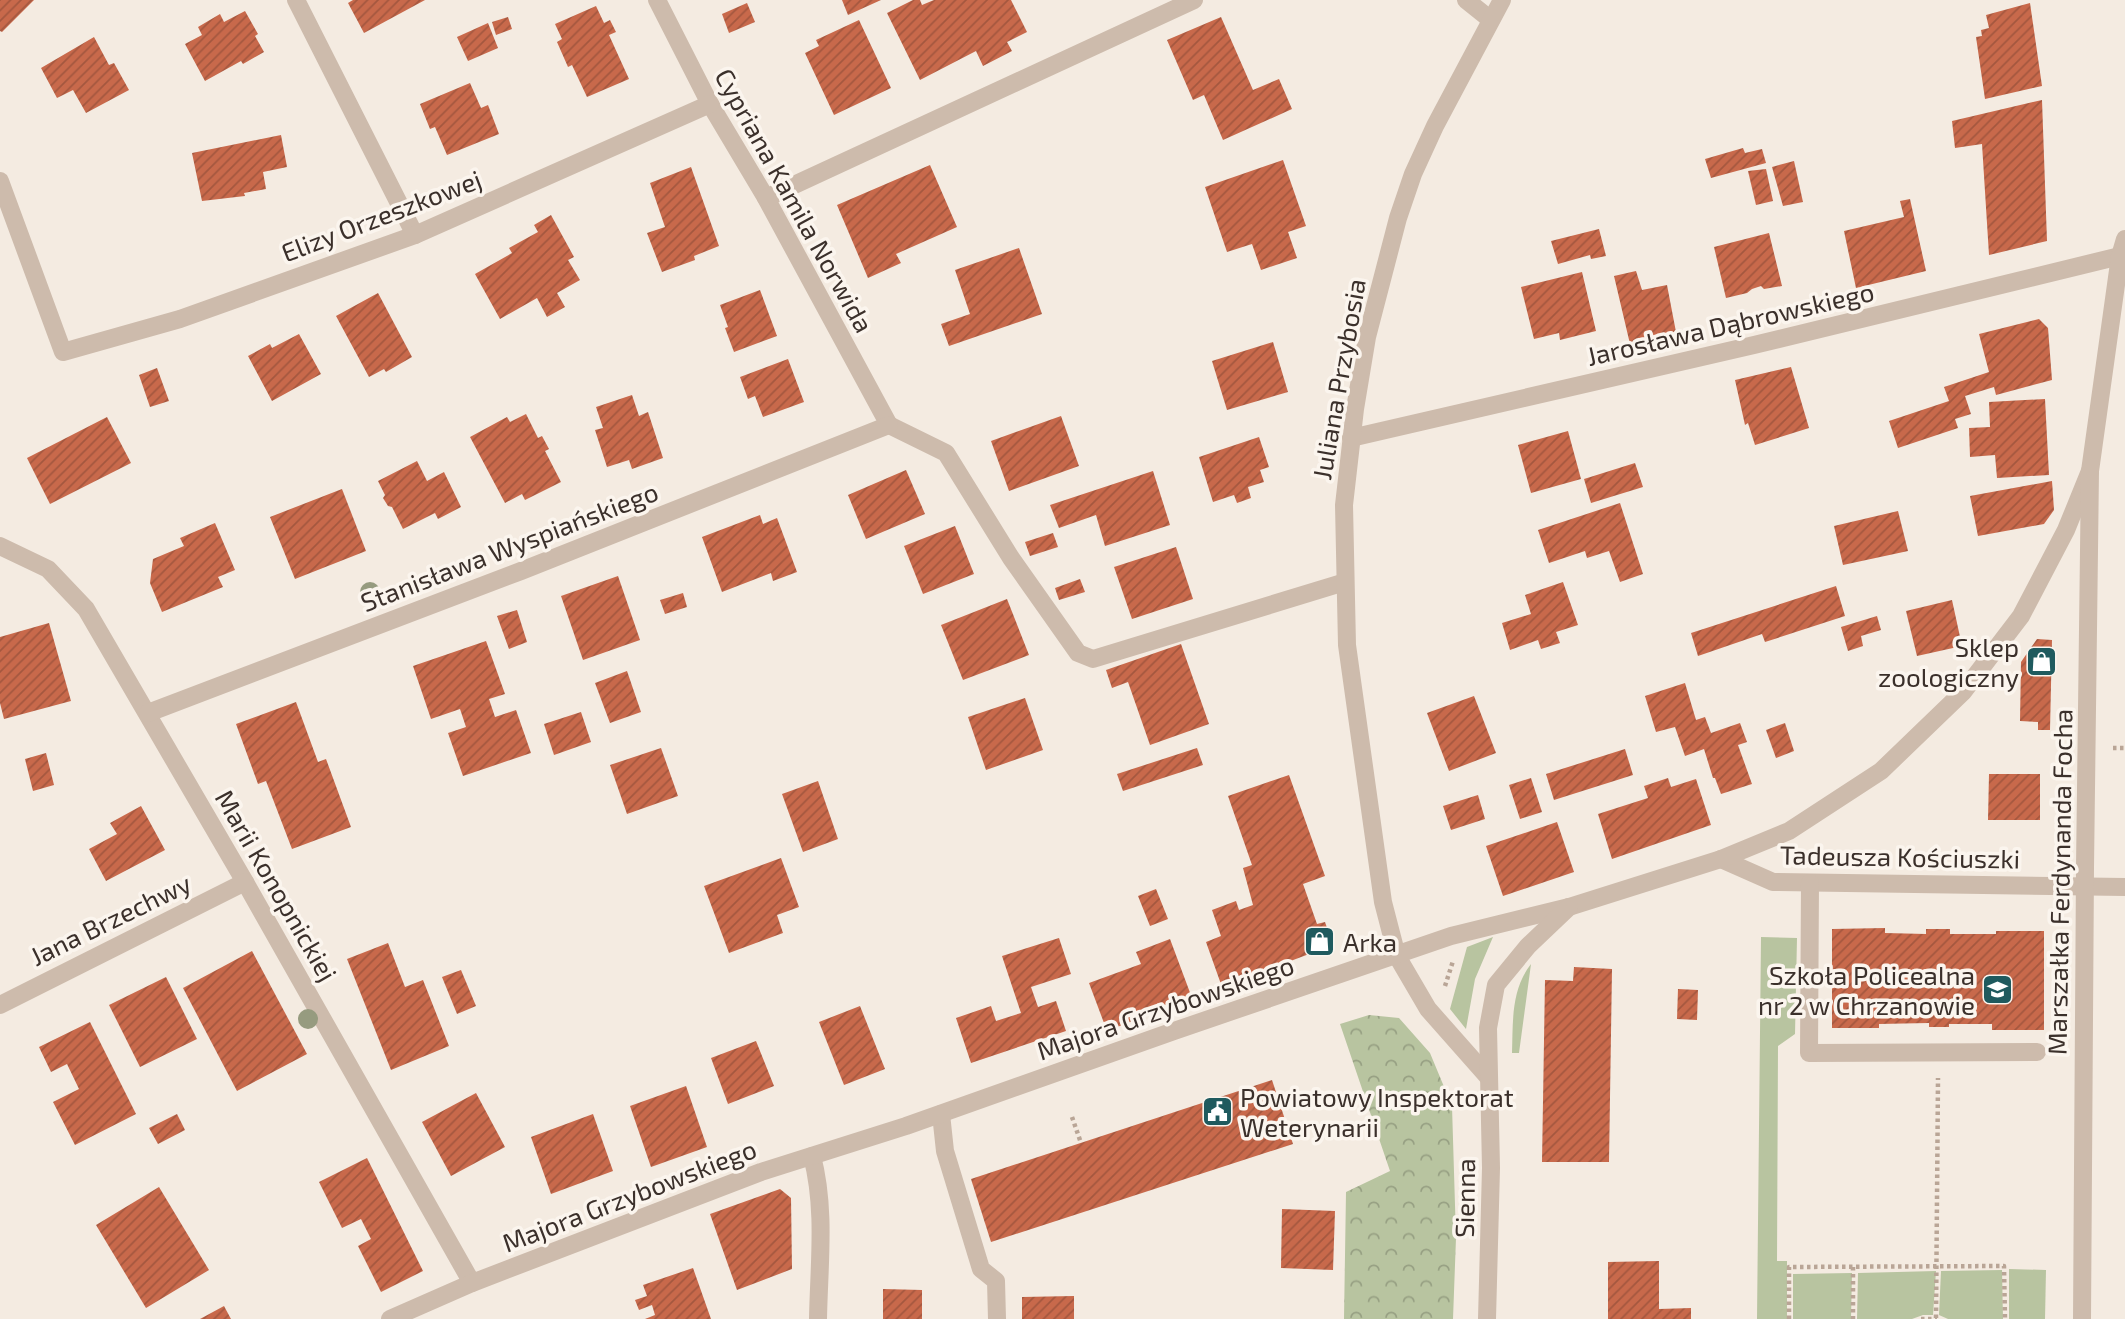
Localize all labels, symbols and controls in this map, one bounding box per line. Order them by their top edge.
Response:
street label: Cypriana Kamila Norwida [709,63,881,337]
street label: Elizy Orzeszkowej [277,163,485,267]
street label: Jarosława Dąbrowskiego [1583,275,1877,371]
street label: Juliana Przybosia [1305,276,1371,482]
street label: Stanisława Wyspiańskiego [356,475,662,617]
place label: Sklep zoologiczny [1878,631,2019,692]
shop icon: Sklep zoologiczny [2025,644,2059,678]
street label: Marszałka Ferdynanda Focha [2040,709,2078,1055]
street label: Marii Konopnickiej [210,784,344,986]
street label: Tadeusza Kościuszki [1780,838,2020,874]
street label: Jana Brzechwy [25,867,196,971]
shop icon: Arka [1303,924,1337,958]
place label: Arka [1343,926,1397,957]
street label: Majora Grzybowskiego [1033,948,1297,1066]
place label: Szkoła Policealna nr 2 w Chrzanowie [1758,959,1975,1020]
school or university icon: Szkoła Policealna nr 2 w Chrzanowie [1981,972,2015,1006]
place label: Powiatowy Inspektorat Weterynarii [1240,1081,1514,1142]
public building icon: Powiatowy Inspektorat Weterynarii [1200,1094,1234,1128]
street label: Majora Grzybowskiego [498,1132,760,1258]
street label: Sienna [1448,1158,1480,1238]

